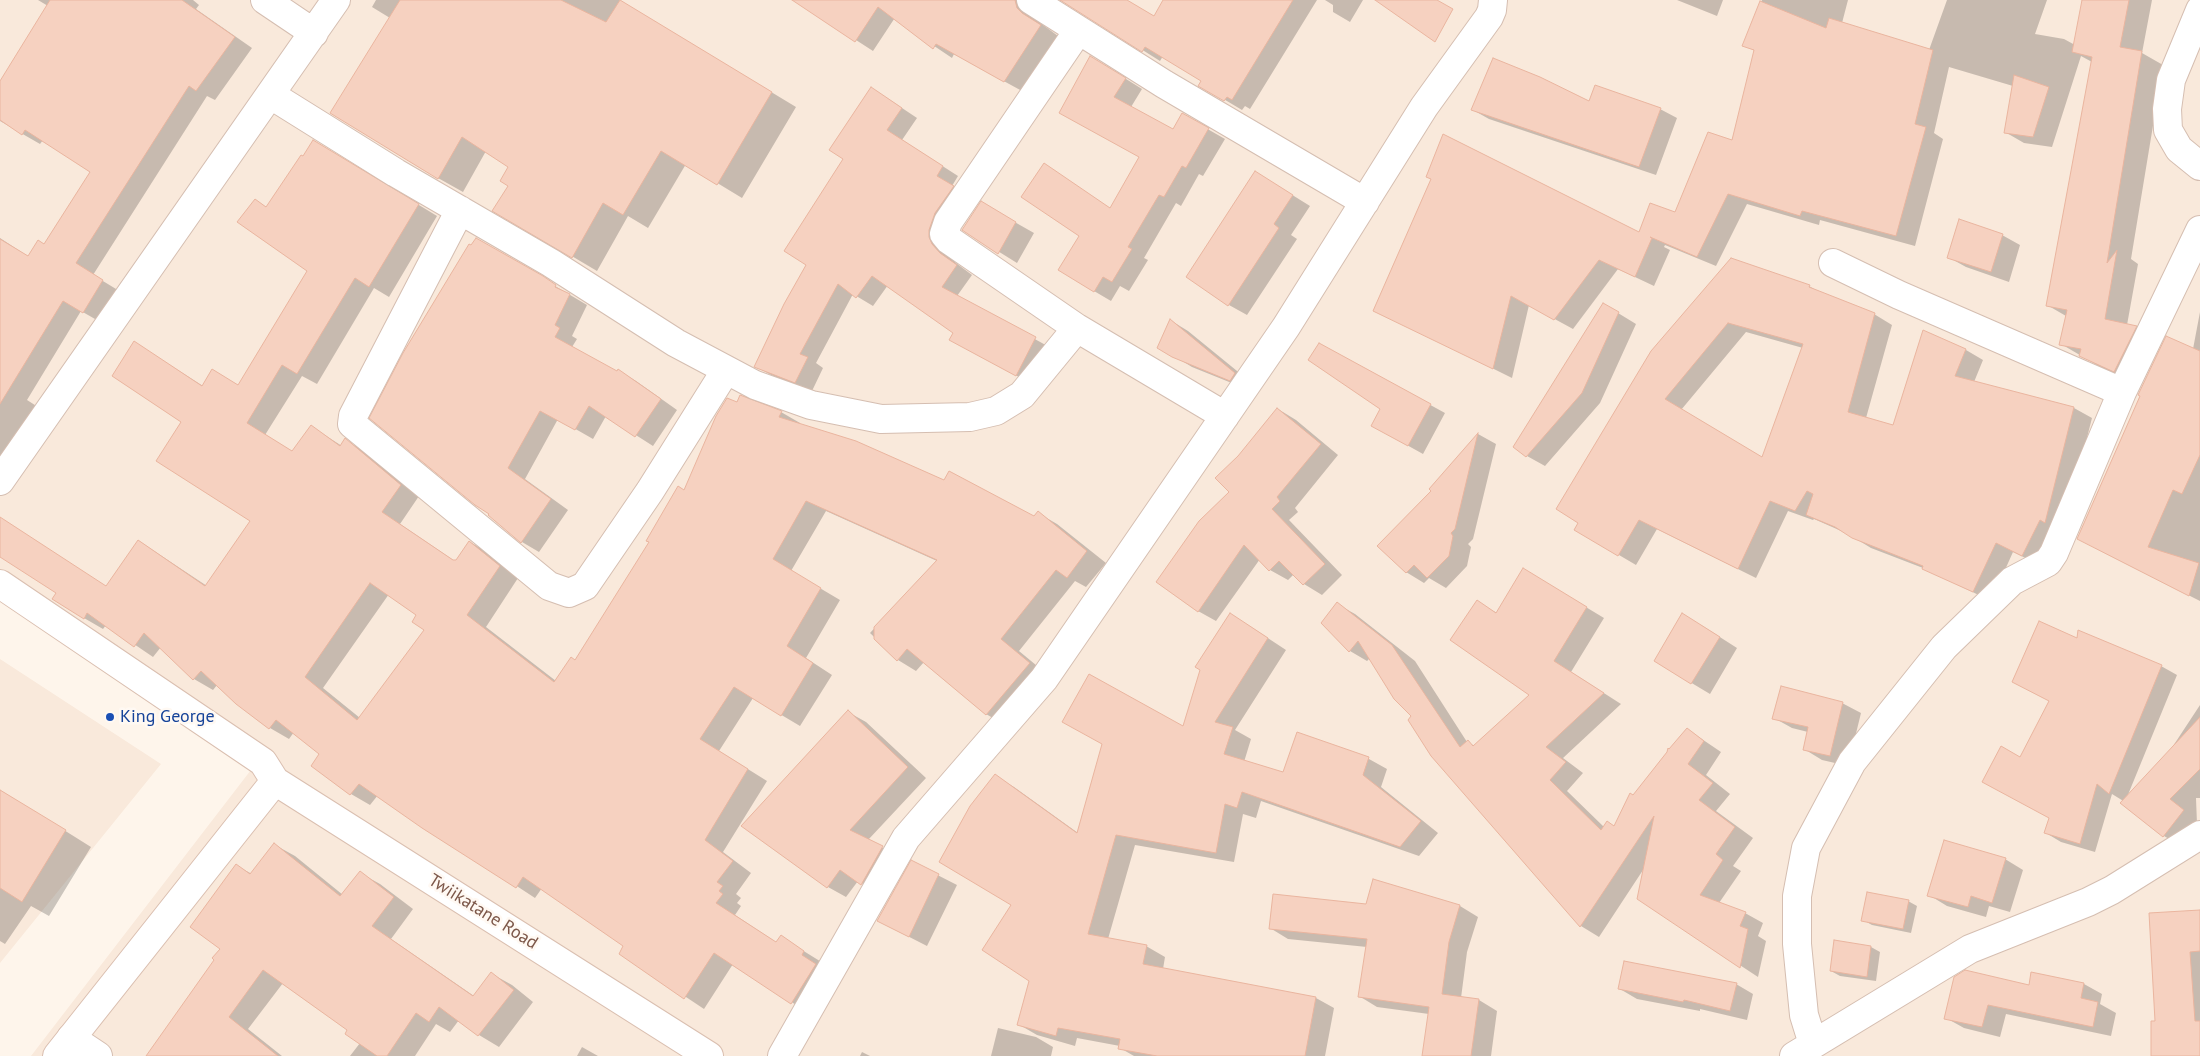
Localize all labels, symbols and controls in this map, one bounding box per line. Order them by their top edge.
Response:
place label: King George [120,706,215,728]
marker: King George [104,711,116,723]
street label: Twiikatane Road [424,870,542,954]

